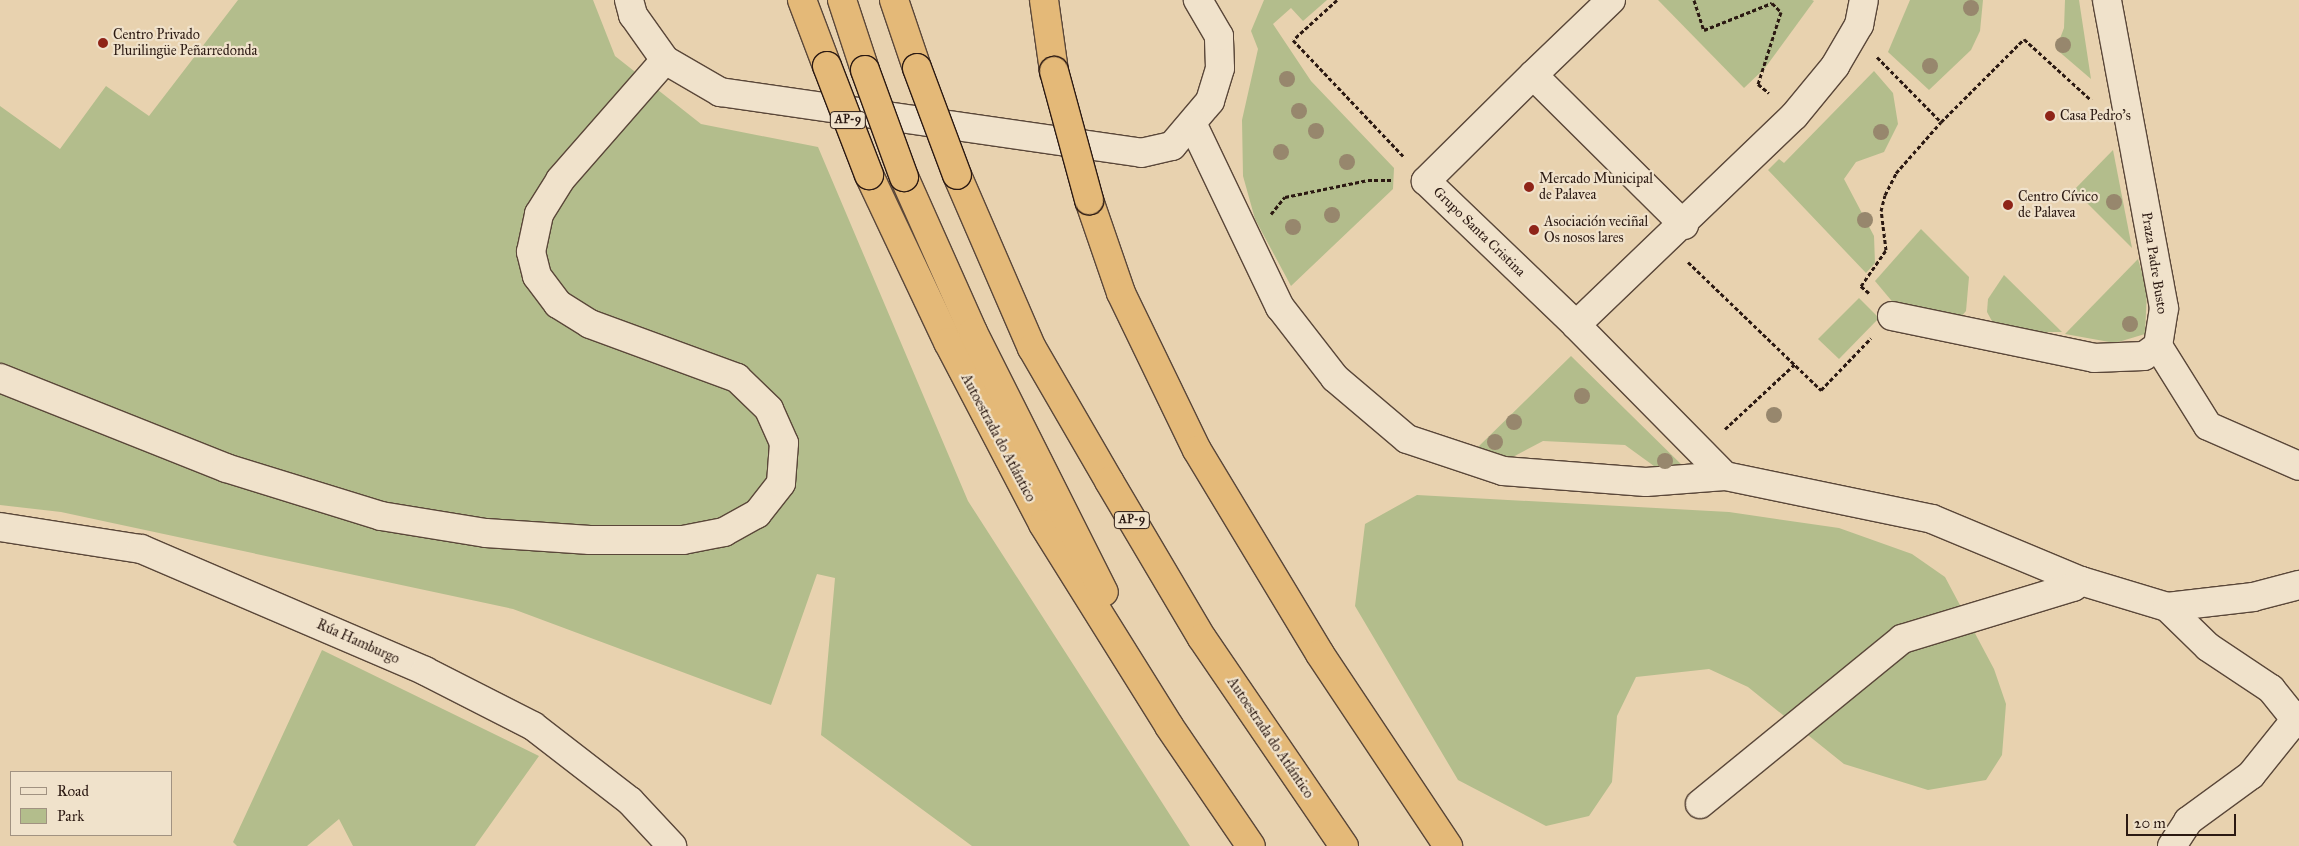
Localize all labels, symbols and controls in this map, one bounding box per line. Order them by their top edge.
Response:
place label: Centro Privado Plurilingüe Peñarredonda [113,27,257,59]
marker: Centro Privado Plurilingüe Peñarredonda [97,37,109,49]
place label: Casa Pedro's [2060,108,2131,124]
road number: AP-9 [829,110,867,130]
marker: Casa Pedro's [2044,110,2056,122]
place label: Mercado Municipal de Palavea [1539,171,1653,203]
marker: Mercado Municipal de Palavea [1523,181,1535,193]
street label: Grupo Santa Cristina [1429,184,1529,280]
place label: Centro Cívico de Palavea [2018,189,2098,222]
marker: Centro Cívico de Palavea [2002,199,2014,211]
street label: Praza Padre Busto [2138,211,2170,315]
place label: Asociación veciñal Os nosos lares [1544,214,1648,246]
marker: Asociación veciñal Os nosos lares [1528,224,1540,236]
street label: Autoestrada do Atlántico [957,371,1039,505]
road number: AP-9 [1113,510,1151,530]
street label: Rúa Hamburgo [314,616,402,668]
street label: Autoestrada do Atlántico [1223,674,1317,802]
legend [10,771,172,836]
text: Road [57,782,89,800]
scale bar [2129,804,2239,836]
text: Park [57,807,84,825]
text: 20 m [2134,814,2166,832]

